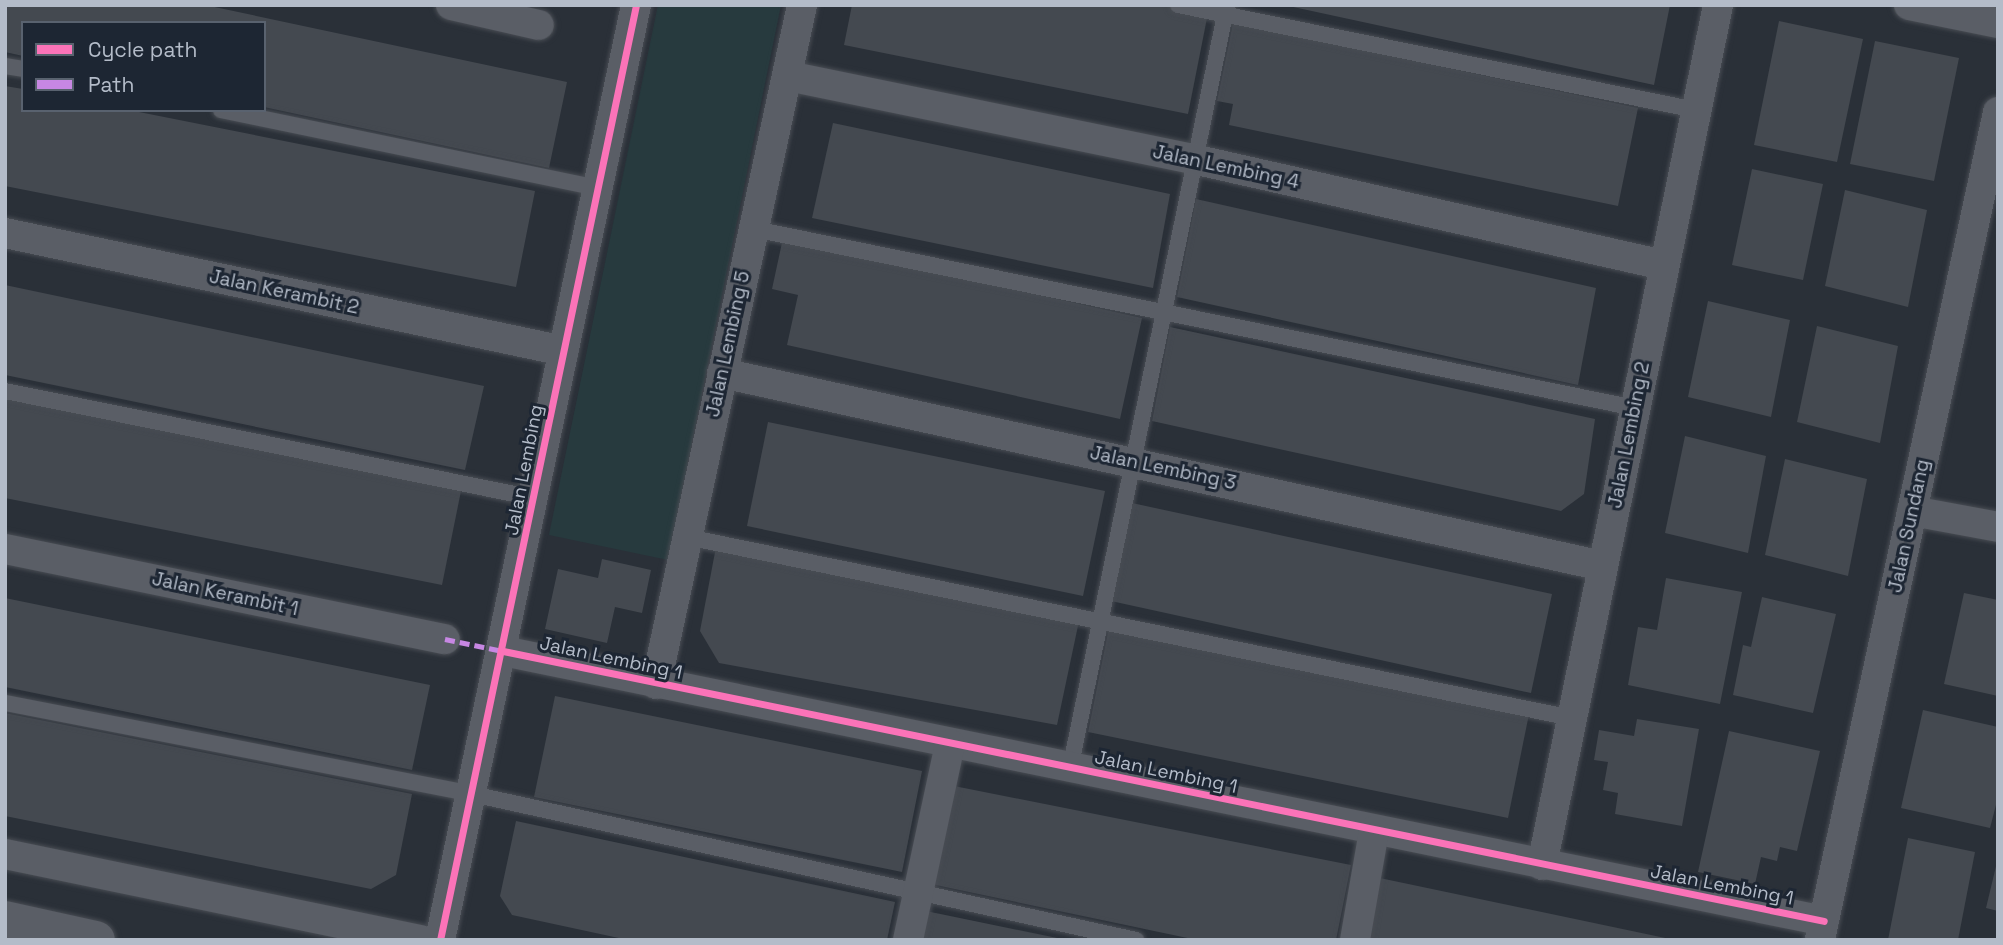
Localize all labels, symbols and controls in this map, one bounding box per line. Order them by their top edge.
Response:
legend [21,21,266,112]
text: Cycle path [88,36,197,63]
text: Path [88,71,134,98]
street label: Jalan Lembing 4 [1151,140,1301,194]
street label: Jalan Kerambit 2 [207,265,361,319]
street label: Jalan Lembing 5 [701,269,755,419]
street label: Jalan Lembing 2 [1604,360,1654,510]
street label: Jalan Lembing [500,403,548,537]
street label: Jalan Lembing 3 [1088,441,1238,495]
street label: Jalan Sundang [1884,457,1934,595]
street label: Jalan Kerambit 1 [150,567,300,621]
street label: Jalan Lembing 1 [538,632,684,684]
street label: Jalan Lembing 1 [1093,746,1239,798]
street label: Jalan Lembing 1 [1649,860,1795,910]

